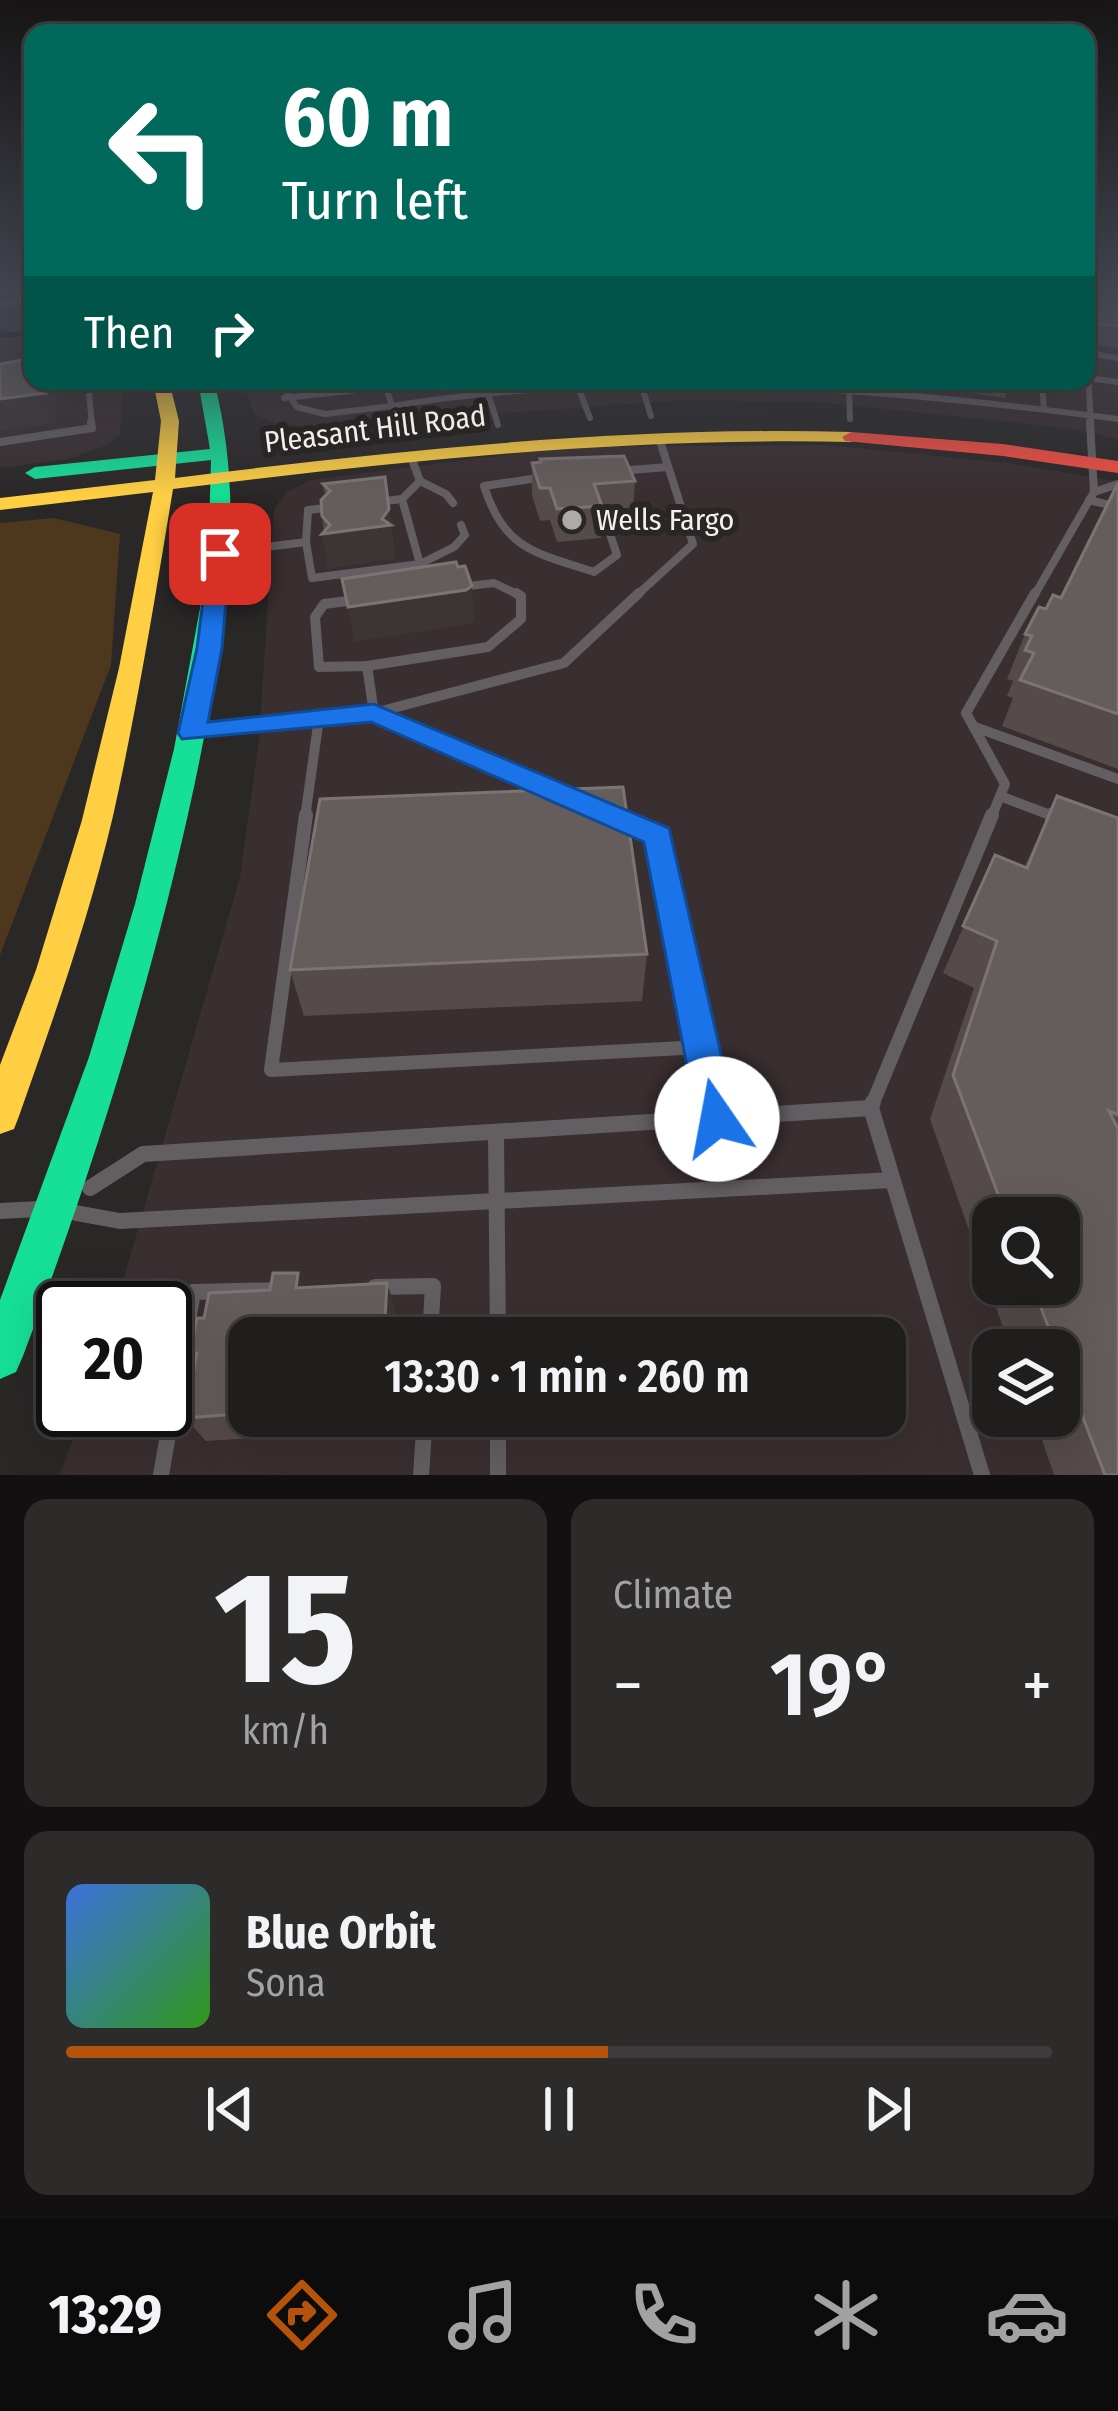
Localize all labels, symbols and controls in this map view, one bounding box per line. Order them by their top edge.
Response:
text: 60 m [282,67,453,168]
icon: left [84,72,240,228]
text: Turn left [282,169,468,233]
icon: right [199,300,265,366]
text: Then [84,306,175,360]
street label: Pleasant Hill Road [262,398,488,460]
place label: Wells Fargo [596,502,734,538]
pin [169,503,271,605]
marker: Wells Fargo [559,507,585,533]
icon: arrive [187,521,253,587]
position arrow [654,1056,780,1182]
map controls [972,1197,1080,1437]
button: search [972,1197,1080,1305]
speed limit sign: 20 [36,1281,192,1437]
button: layers [972,1329,1080,1437]
text: 13:30 · 1 min · 260 m [384,1350,750,1404]
text: 15 [214,1536,357,1723]
text: Climate [613,1572,733,1618]
text: 19° [770,1631,895,1739]
text: − [613,1646,643,1725]
text: + [1022,1646,1052,1725]
text: km/h [242,1708,329,1754]
text: Blue Orbit [246,1906,436,1960]
text: Sona [246,1960,326,2006]
icon: previous [197,2076,263,2142]
icon: pause [526,2076,592,2142]
icon: next [855,2076,921,2142]
icon: directions [260,2273,344,2357]
icon: music [441,2273,525,2357]
icon: phone [622,2273,706,2357]
icon: climate [804,2273,888,2357]
icon: car [985,2273,1069,2357]
text: 13:29 [49,2283,162,2347]

